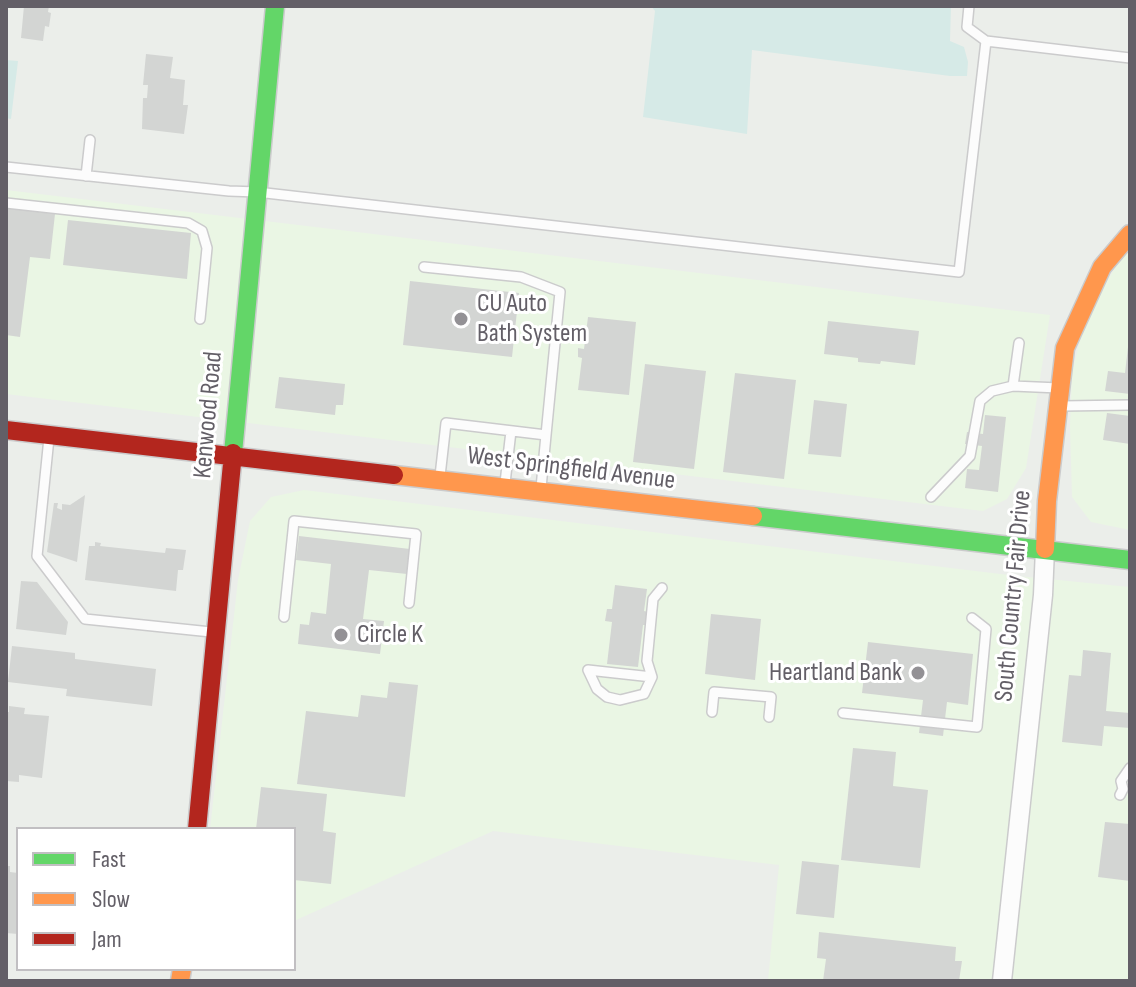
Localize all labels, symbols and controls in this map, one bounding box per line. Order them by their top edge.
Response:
place label: CU Auto Bath System [477,288,587,350]
marker: CU Auto Bath System [452,310,470,328]
street label: Kenwood Road [188,350,230,480]
street label: West Springfield Avenue [465,441,677,497]
street label: South Country Fair Drive [989,489,1039,703]
place label: Circle K [357,619,423,651]
marker: Circle K [332,626,350,644]
place label: Heartland Bank [769,657,902,689]
marker: Heartland Bank [909,664,927,682]
legend [16,827,296,971]
text: Fast [92,845,126,874]
text: Slow [92,885,130,914]
text: Jam [92,925,122,954]

